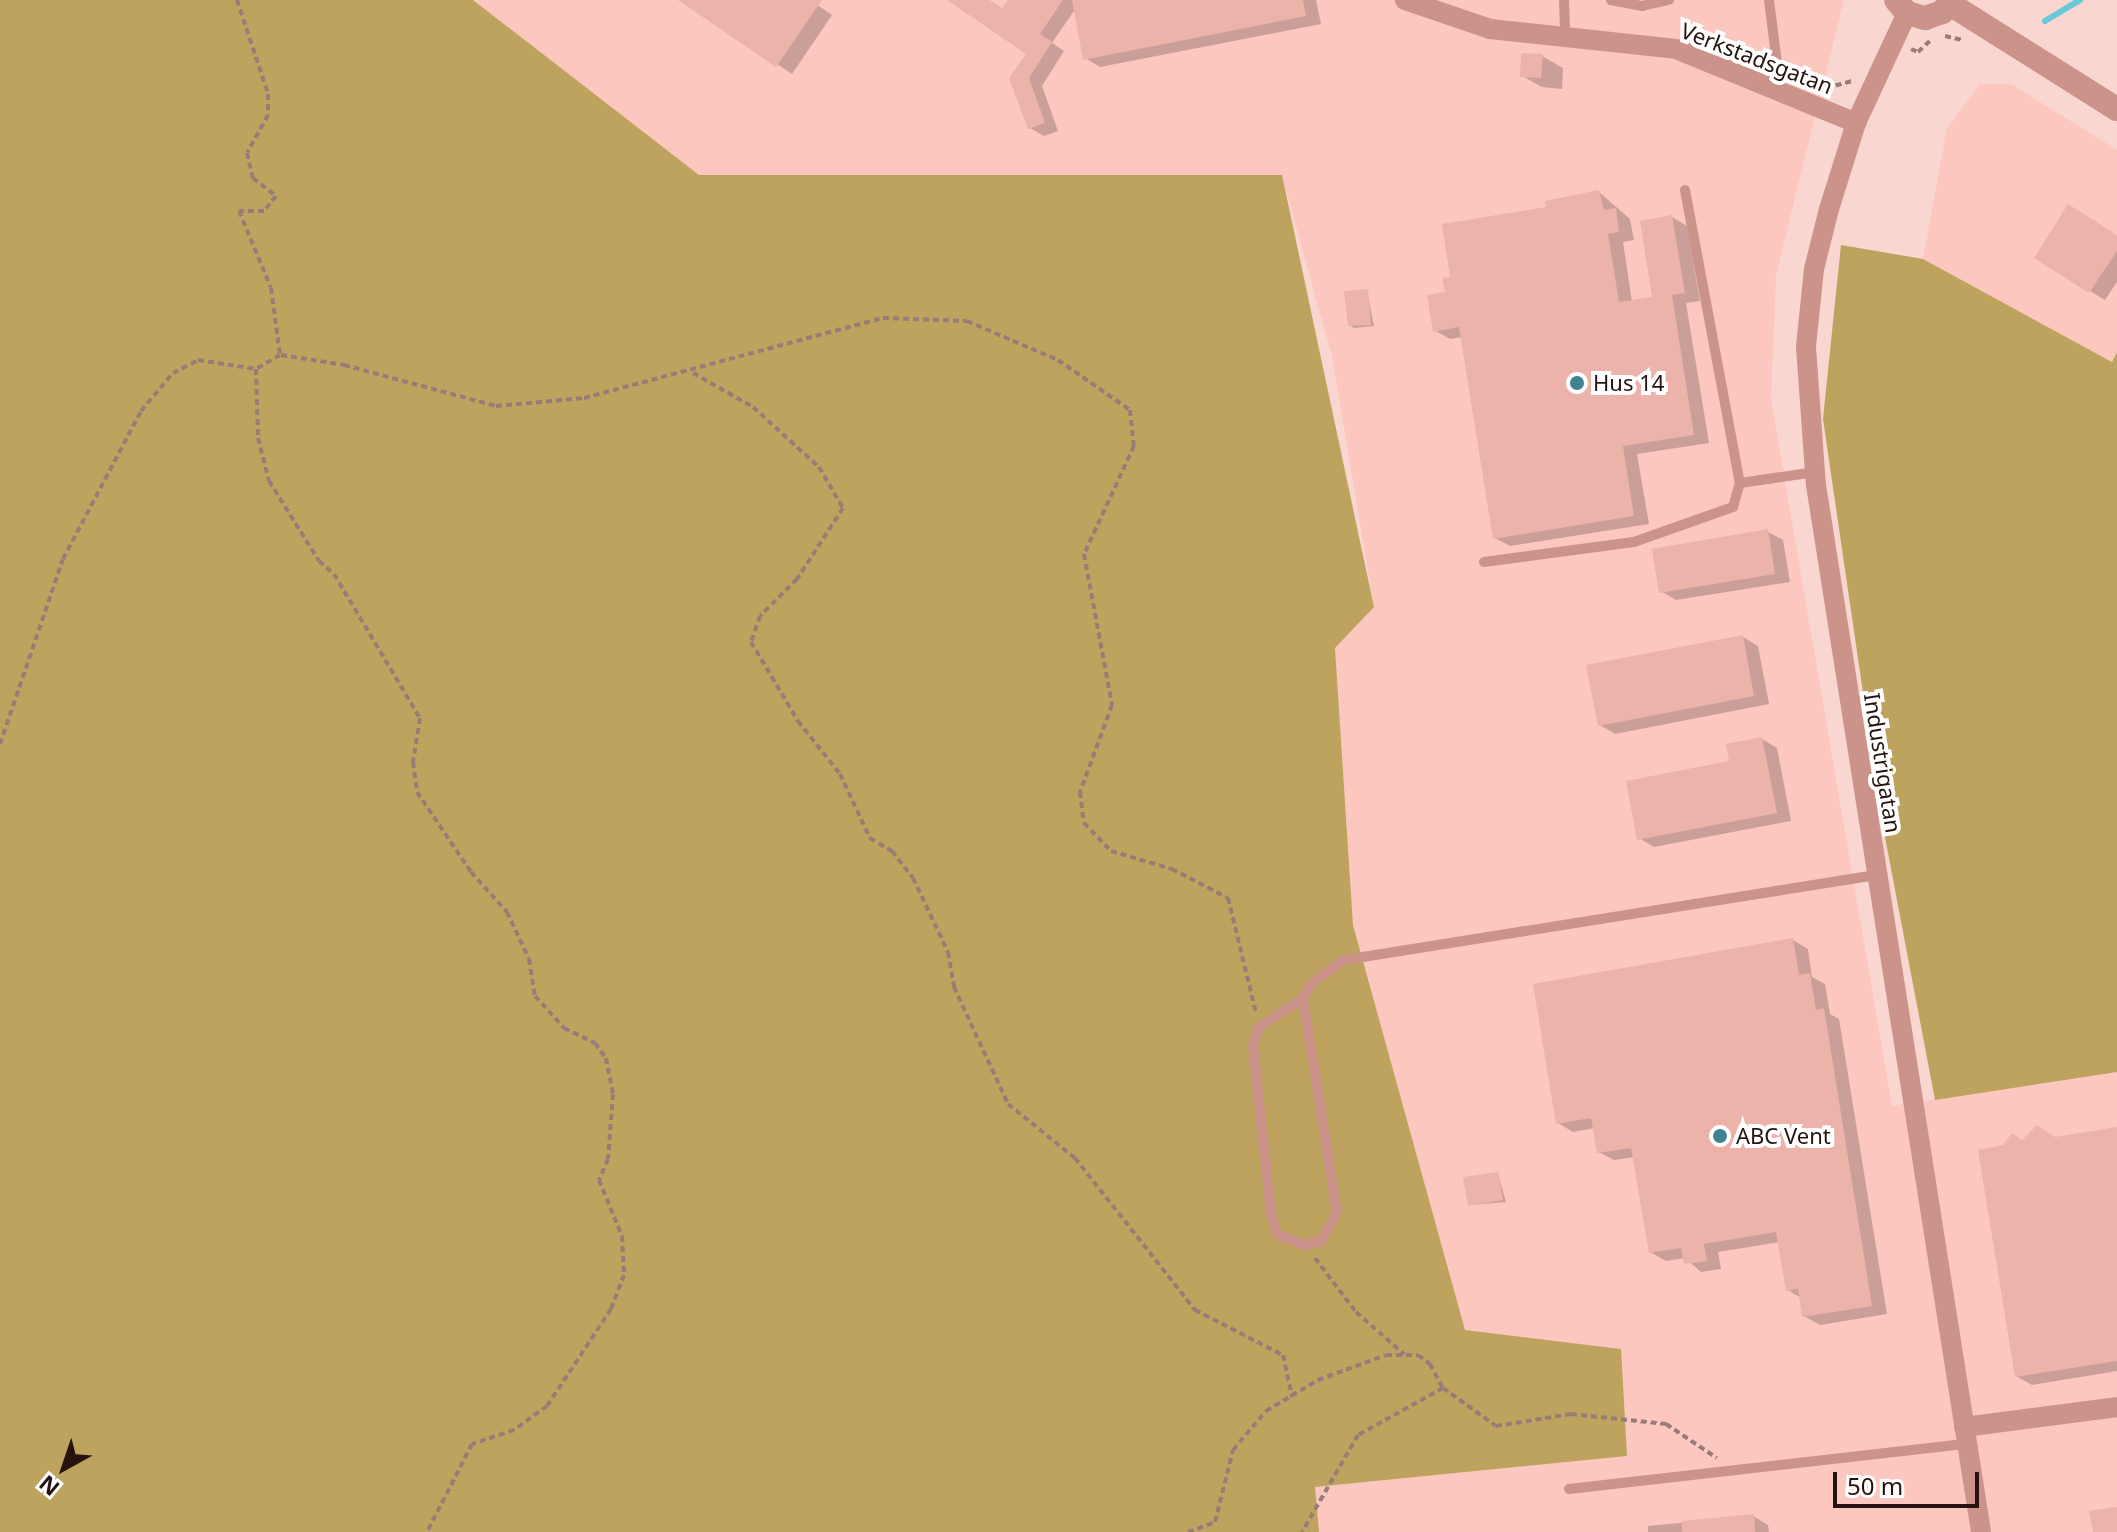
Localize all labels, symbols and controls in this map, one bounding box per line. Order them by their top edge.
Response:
street label: Verkstadsgatan [1677,17,1837,99]
place label: Hus 14 [1593,370,1664,396]
marker: Hus 14 [1568,374,1586,392]
street label: Industrigatan [1859,691,1907,835]
place label: ABC Vent [1736,1123,1831,1149]
marker: ABC Vent [1711,1127,1729,1145]
north arrow [24,1428,104,1508]
scale bar [1837,1456,1983,1506]
text: N [32,1469,65,1504]
text: 50 m [1847,1469,1903,1502]

